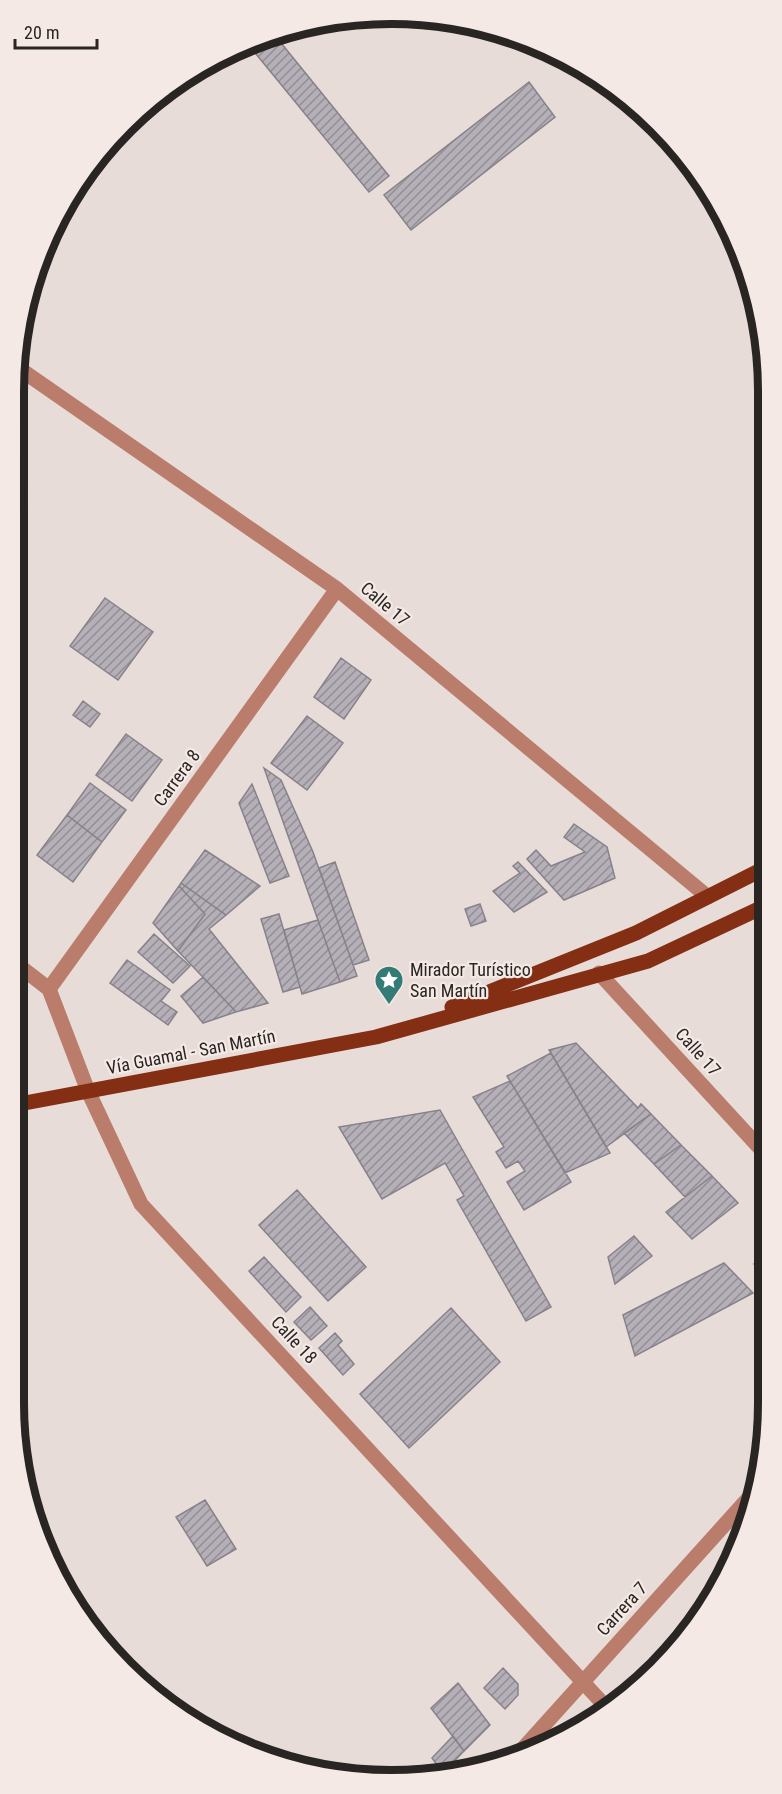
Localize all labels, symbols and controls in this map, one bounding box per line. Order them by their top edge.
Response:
scale bar [15,12,98,50]
text: 20 m [24,22,59,43]
street label: Calle 17 [357,577,414,630]
street label: Carrera 8 [149,745,204,810]
place label: Mirador Turístico San Martín [410,959,531,1001]
place icon: Mirador Turístico San Martín [373,964,405,1006]
street label: Calle 17 [671,1023,725,1080]
street label: Vía Guamal - San Martín [105,1025,277,1078]
street label: Calle 18 [267,1311,322,1368]
street label: Carrera 7 [592,1577,651,1640]

